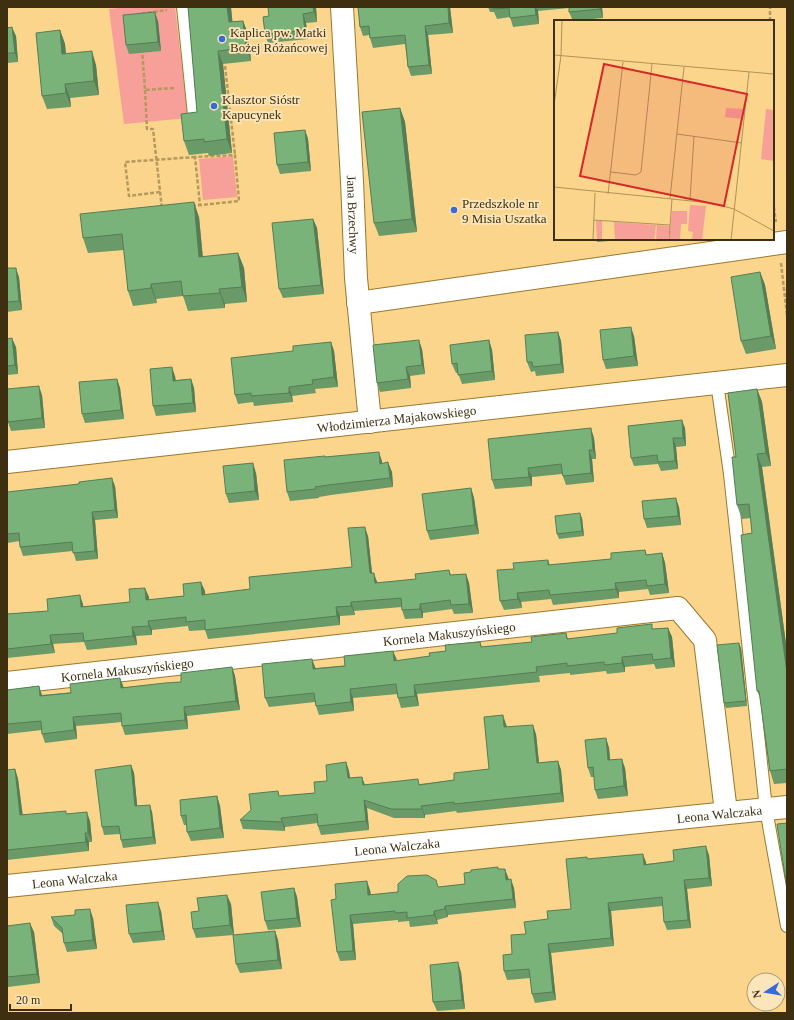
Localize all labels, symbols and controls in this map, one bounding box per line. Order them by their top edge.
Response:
inset map [554,20,774,240]
place label: Kaplica pw. Matki Bożej Różańcowej [230,25,328,55]
marker: Kaplica pw. Matki Bożej Różańcowej [217,34,227,44]
place label: Klasztor Sióstr Kapucynek [222,92,300,122]
marker: Klasztor Sióstr Kapucynek [209,101,219,111]
street label: Jana Brzechwy [344,175,363,255]
place label: Przedszkole nr 9 Misia Uszatka [462,196,547,226]
marker: Przedszkole nr 9 Misia Uszatka [449,205,459,215]
street label: Włodzimierza Majakowskiego [316,402,477,435]
street label: Kornela Makuszyńskiego [382,619,516,648]
street label: Kornela Makuszyńskiego [60,655,194,684]
street label: Leona Walczaka [676,802,763,826]
street label: Leona Walczaka [354,835,441,858]
street label: Leona Walczaka [31,867,118,891]
north arrow [746,972,786,1012]
scale bar [10,986,71,1012]
text: N [750,989,763,999]
text: 20 m [16,993,41,1007]

